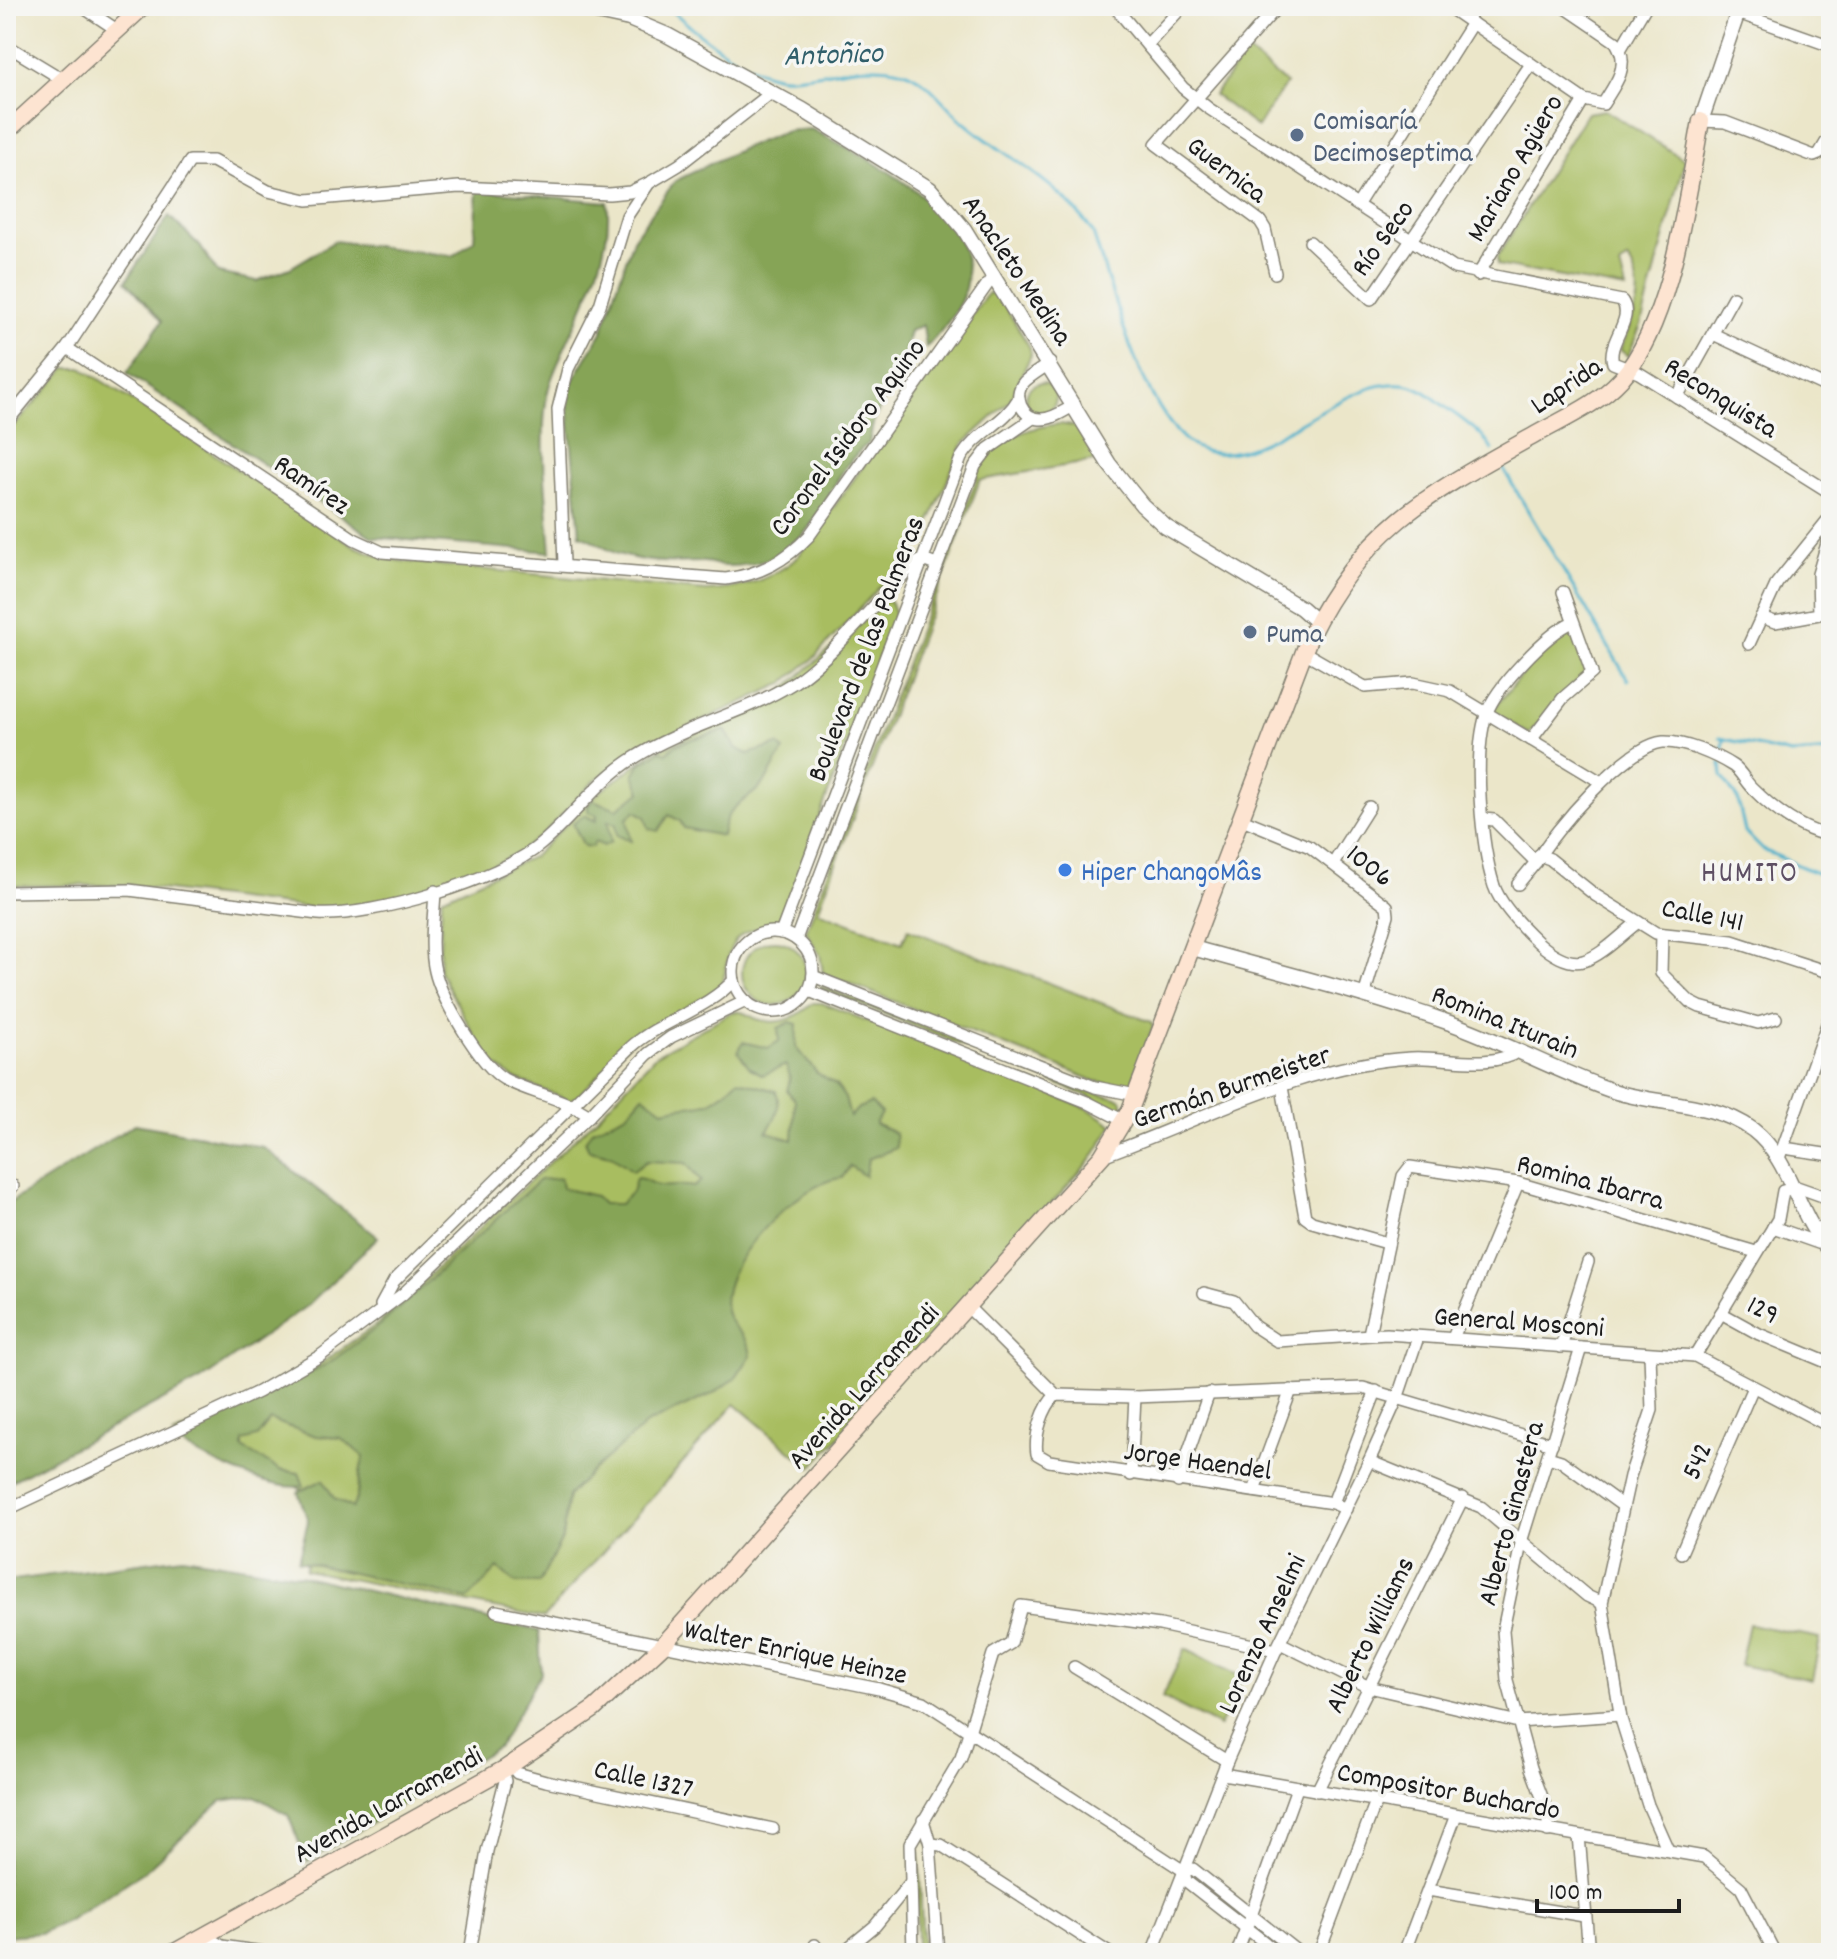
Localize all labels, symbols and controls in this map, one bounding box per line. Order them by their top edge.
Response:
water label: Antoñico [783,34,885,81]
street label: Mariano Agüero [1459,88,1576,251]
place label: Comisaría Decimoseptima [1313,104,1474,176]
marker: Comisaría Decimoseptima [1288,126,1306,144]
street label: Guernica [1176,129,1274,216]
street label: Anacleto Medina [950,189,1081,356]
street label: Río Seco [1344,193,1427,287]
street label: Coronel Isidoro Aquino [762,332,938,546]
street label: Laprida [1524,349,1613,427]
street label: Reconquista [1655,349,1785,451]
street label: Ramírez [264,447,357,528]
street label: Boulevard de las Palmeras [800,512,938,788]
place label: Puma [1266,617,1324,657]
marker: Puma [1241,623,1259,641]
street label: 1006 [1336,837,1400,899]
district label: HUMITO [1701,854,1799,897]
place label: Hiper ChangoMâs [1081,855,1262,895]
marker: Hiper ChangoMâs [1056,861,1074,879]
street label: Calle 141 [1658,890,1747,945]
street label: Romina Iturain [1424,977,1584,1072]
street label: Germán Burmeister [1128,1037,1337,1142]
street label: Romina Ibarra [1512,1146,1669,1224]
street label: 129 [1739,1288,1785,1337]
street label: Avenida Larramendi [780,1296,951,1480]
street label: General Mosconi [1432,1299,1605,1351]
street label: Alberto Ginastera [1470,1417,1558,1611]
street label: Jorge Haendel [1121,1434,1274,1494]
street label: 542 [1674,1437,1725,1487]
street label: Lorenzo Anselmi [1210,1549,1319,1722]
street label: Alberto Williams [1317,1551,1428,1721]
street label: Walter Enrique Heinze [680,1612,910,1698]
street label: Avenida Larramendi [287,1739,492,1876]
street label: Calle 1327 [590,1752,696,1812]
street label: Compositor Buchardo [1333,1755,1563,1833]
scale bar [1537,1863,1679,1913]
text: 100 m [1549,1877,1602,1911]

